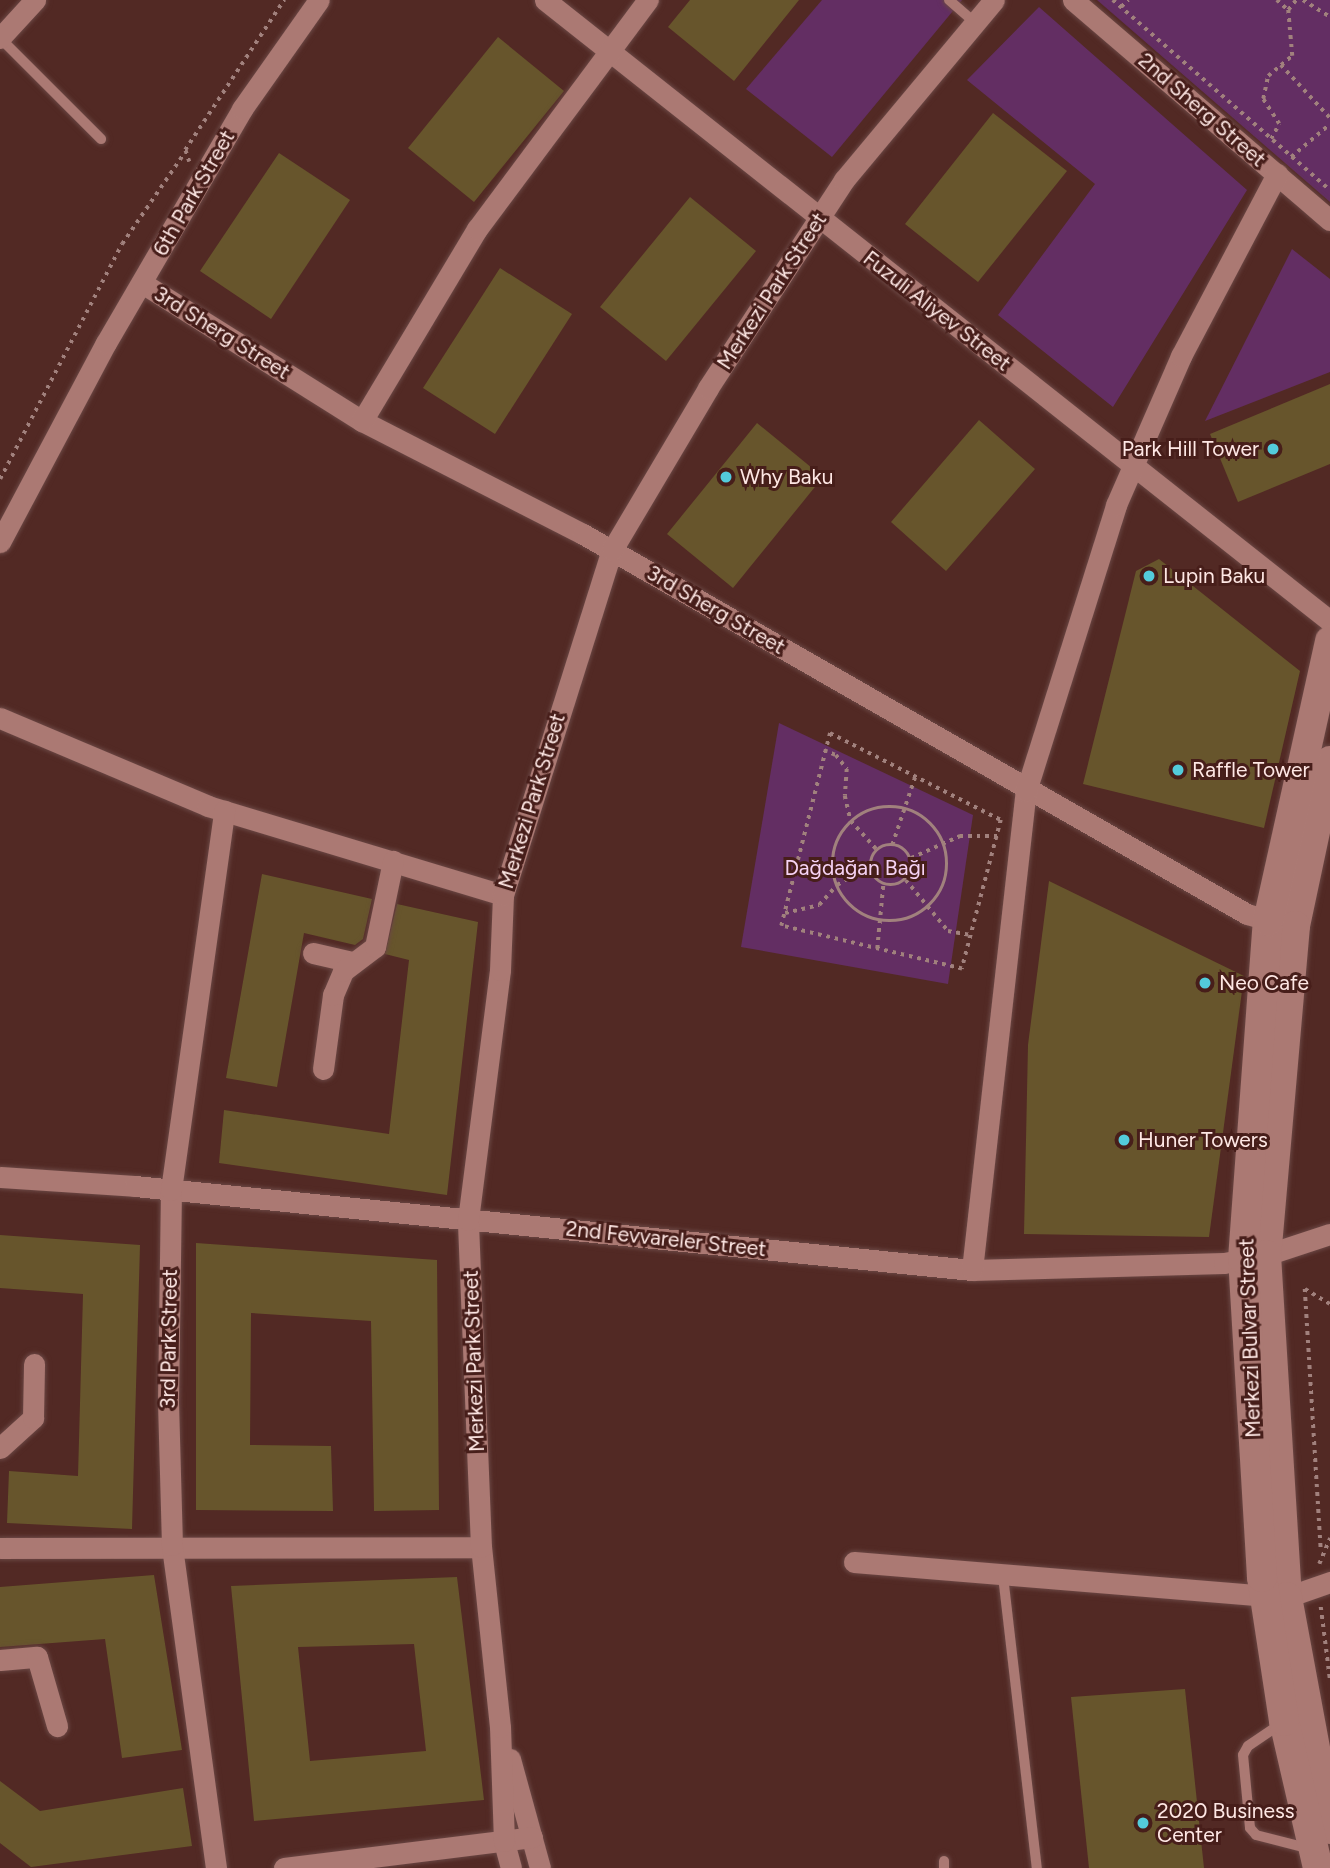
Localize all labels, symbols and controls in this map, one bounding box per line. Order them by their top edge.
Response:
street label: 2nd Sherg Street [1133,48,1271,172]
street label: 6th Park Street [148,126,240,260]
street label: Merkezi Park Street [712,208,832,374]
street label: Fuzuli Aliyev Street [858,246,1016,376]
street label: 3rd Sherg Street [149,281,295,385]
place label: Park Hill Tower [1122,436,1259,462]
marker: Park Hill Tower [1265,441,1281,457]
place label: Why Baku [740,464,833,490]
marker: Why Baku [718,469,734,485]
street label: 3rd Sherg Street [642,560,790,660]
place label: Lupin Baku [1163,563,1265,589]
marker: Lupin Baku [1141,568,1157,584]
street label: Merkezi Park Street [493,710,571,892]
place label: Raffle Tower [1192,757,1310,783]
marker: Raffle Tower [1170,762,1186,778]
park label: Dağdağan Bağı [784,855,926,881]
place label: Neo Cafe [1219,970,1309,996]
marker: Neo Cafe [1197,975,1213,991]
place label: Huner Towers [1138,1127,1268,1153]
marker: Huner Towers [1116,1132,1132,1148]
street label: 2nd Fevvareler Street [565,1216,767,1262]
street label: Merkezi Bulvar Street [1234,1238,1266,1438]
street label: 3rd Park Street [155,1269,183,1409]
street label: Merkezi Park Street [458,1270,490,1452]
place label: 2020 Business Center [1157,1798,1295,1848]
marker: 2020 Business Center [1135,1815,1151,1831]

